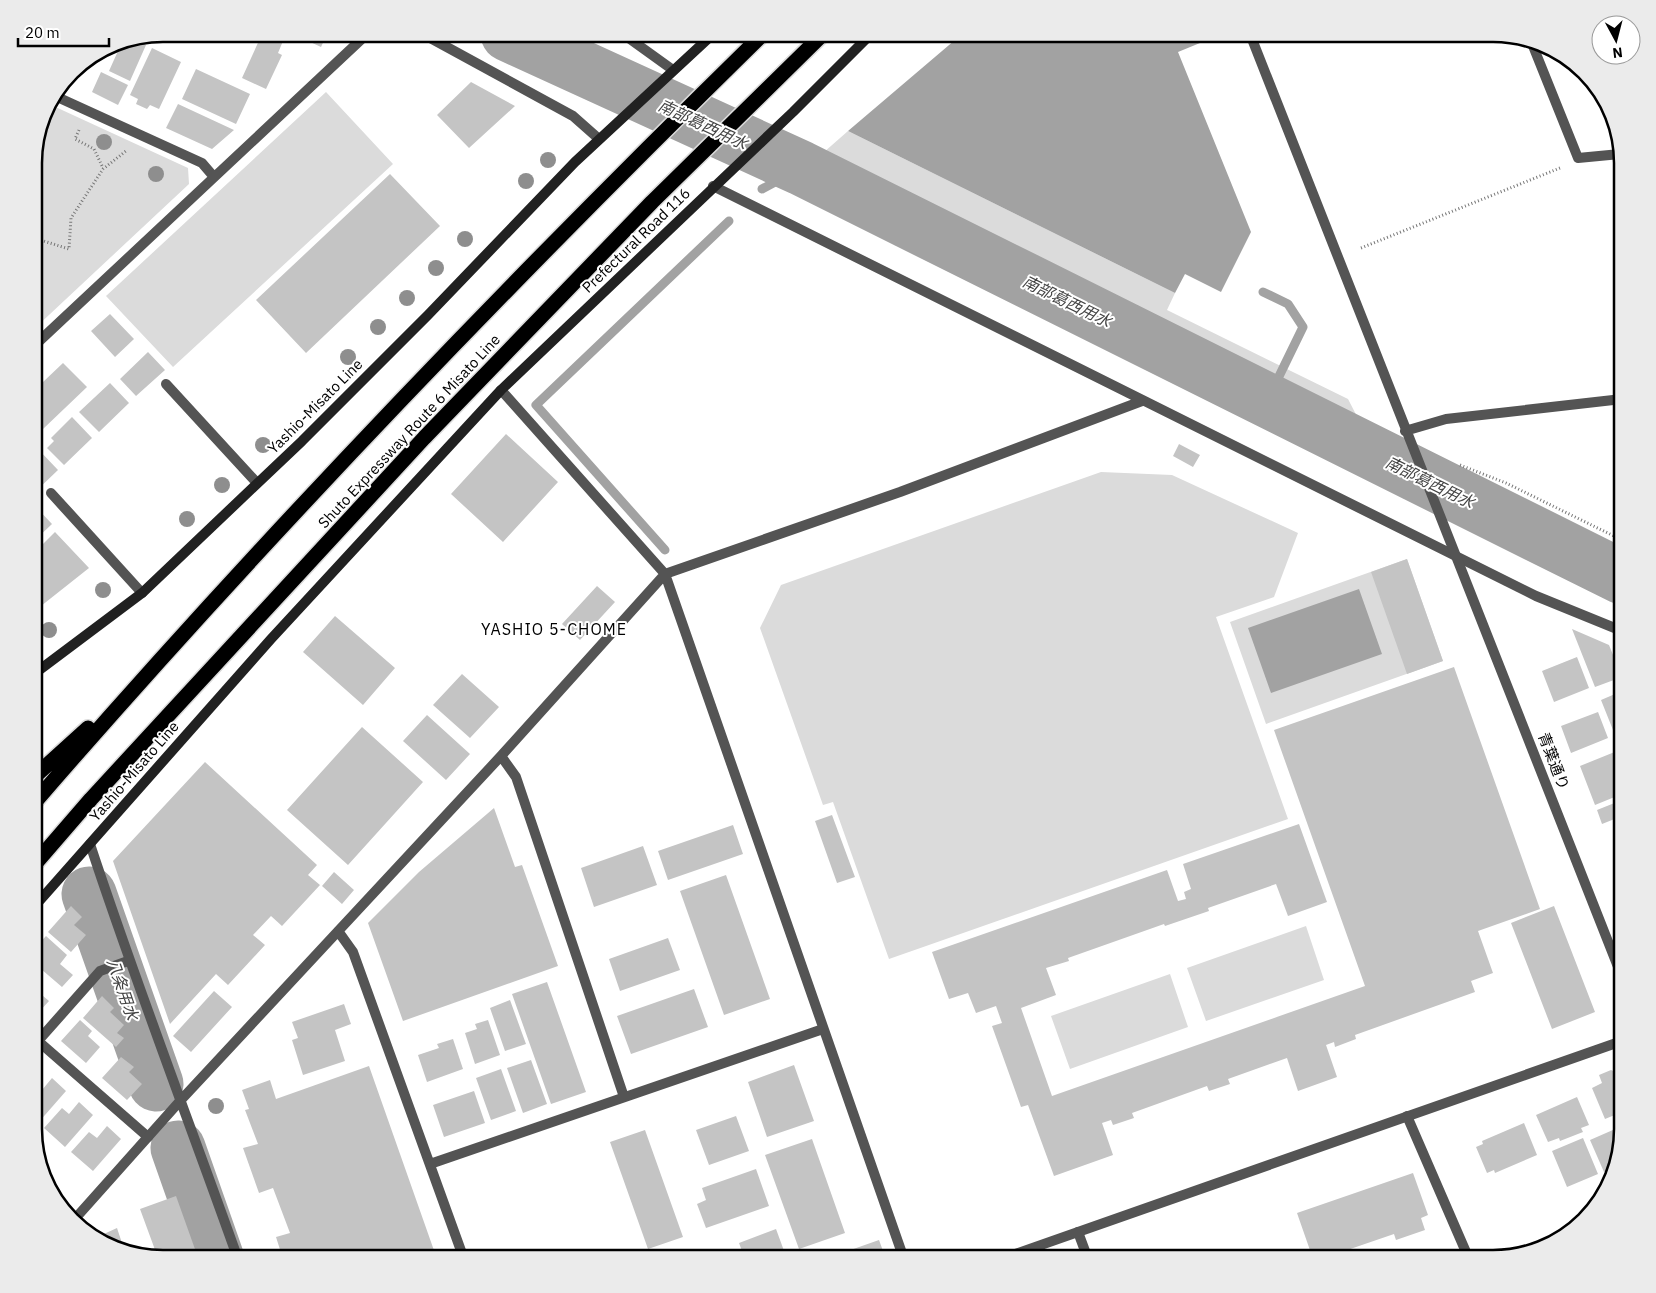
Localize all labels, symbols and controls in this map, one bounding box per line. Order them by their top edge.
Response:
scale bar [18,15,109,47]
north arrow [1591,15,1641,65]
text: 20 m [25,23,60,42]
text: N [1611,43,1624,62]
water label: 南部葛西用水 [655,95,753,154]
street label: Prefectural Road 116 [578,183,694,297]
water label: 南部葛西用水 [1019,271,1116,332]
street label: Shuto Expressway Route 6 Misato Line [314,330,504,532]
street label: Yashio-Misato Line [263,354,367,458]
water label: 南部葛西用水 [1382,452,1479,513]
district label: YASHIO 5-CHOME [481,619,627,639]
street label: Yashio-Misato Line [85,717,183,825]
street label: 青葉通り [1534,730,1574,792]
water label: 八条用水 [103,955,144,1024]

